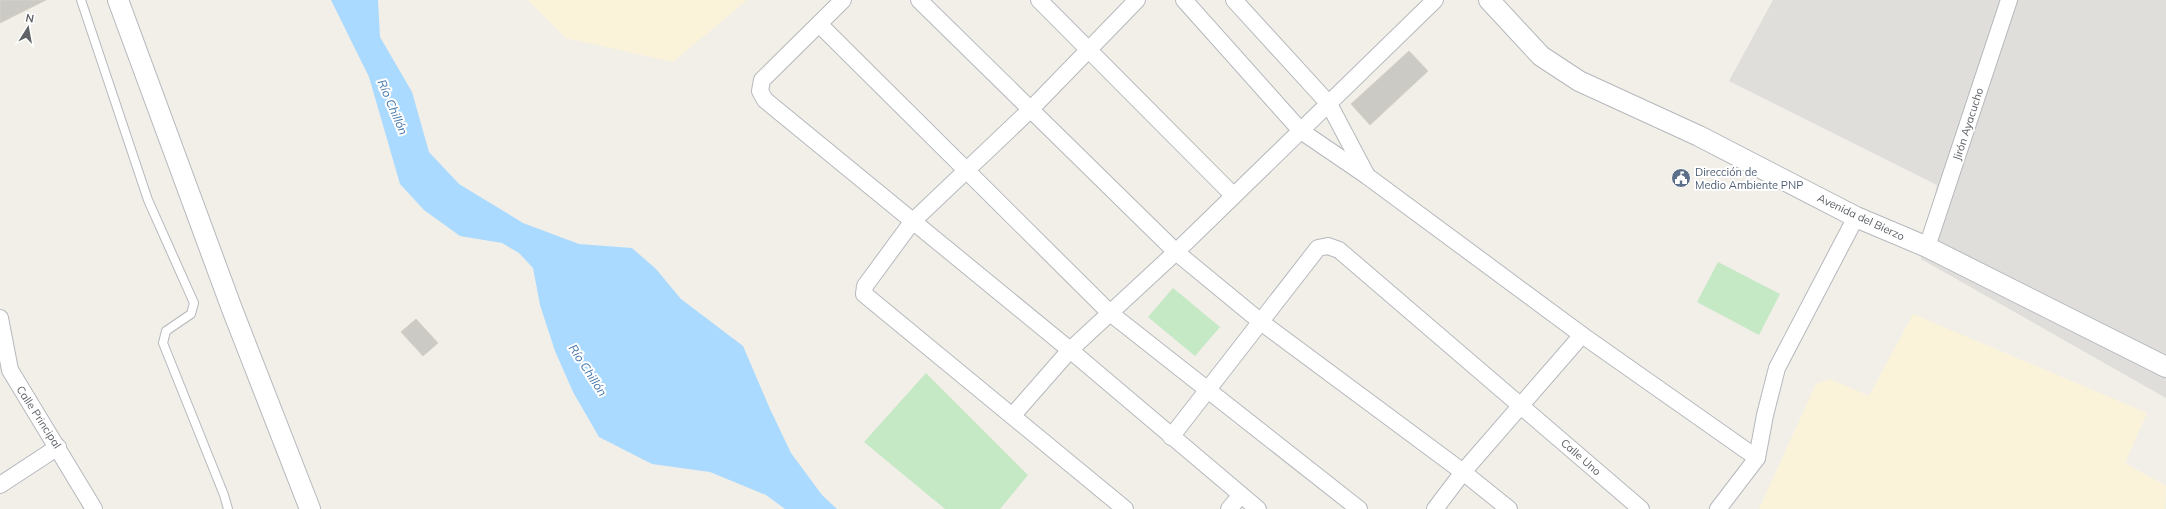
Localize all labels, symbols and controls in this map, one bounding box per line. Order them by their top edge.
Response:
north arrow [8,8,48,48]
text: N [24,11,35,26]
water label: Río Chillón [375,77,411,137]
street label: Jirón Ayacucho [1950,86,1986,162]
place label: Dirección de Medio Ambiente PNP [1695,165,1803,192]
public building icon: Dirección de Medio Ambiente PNP [1670,167,1692,189]
street label: Avenida del Bierzo [1815,191,1907,243]
water label: Río Chillón [566,341,610,399]
street label: Calle Principal [14,383,64,451]
street label: Calle Uno [1558,436,1604,478]

